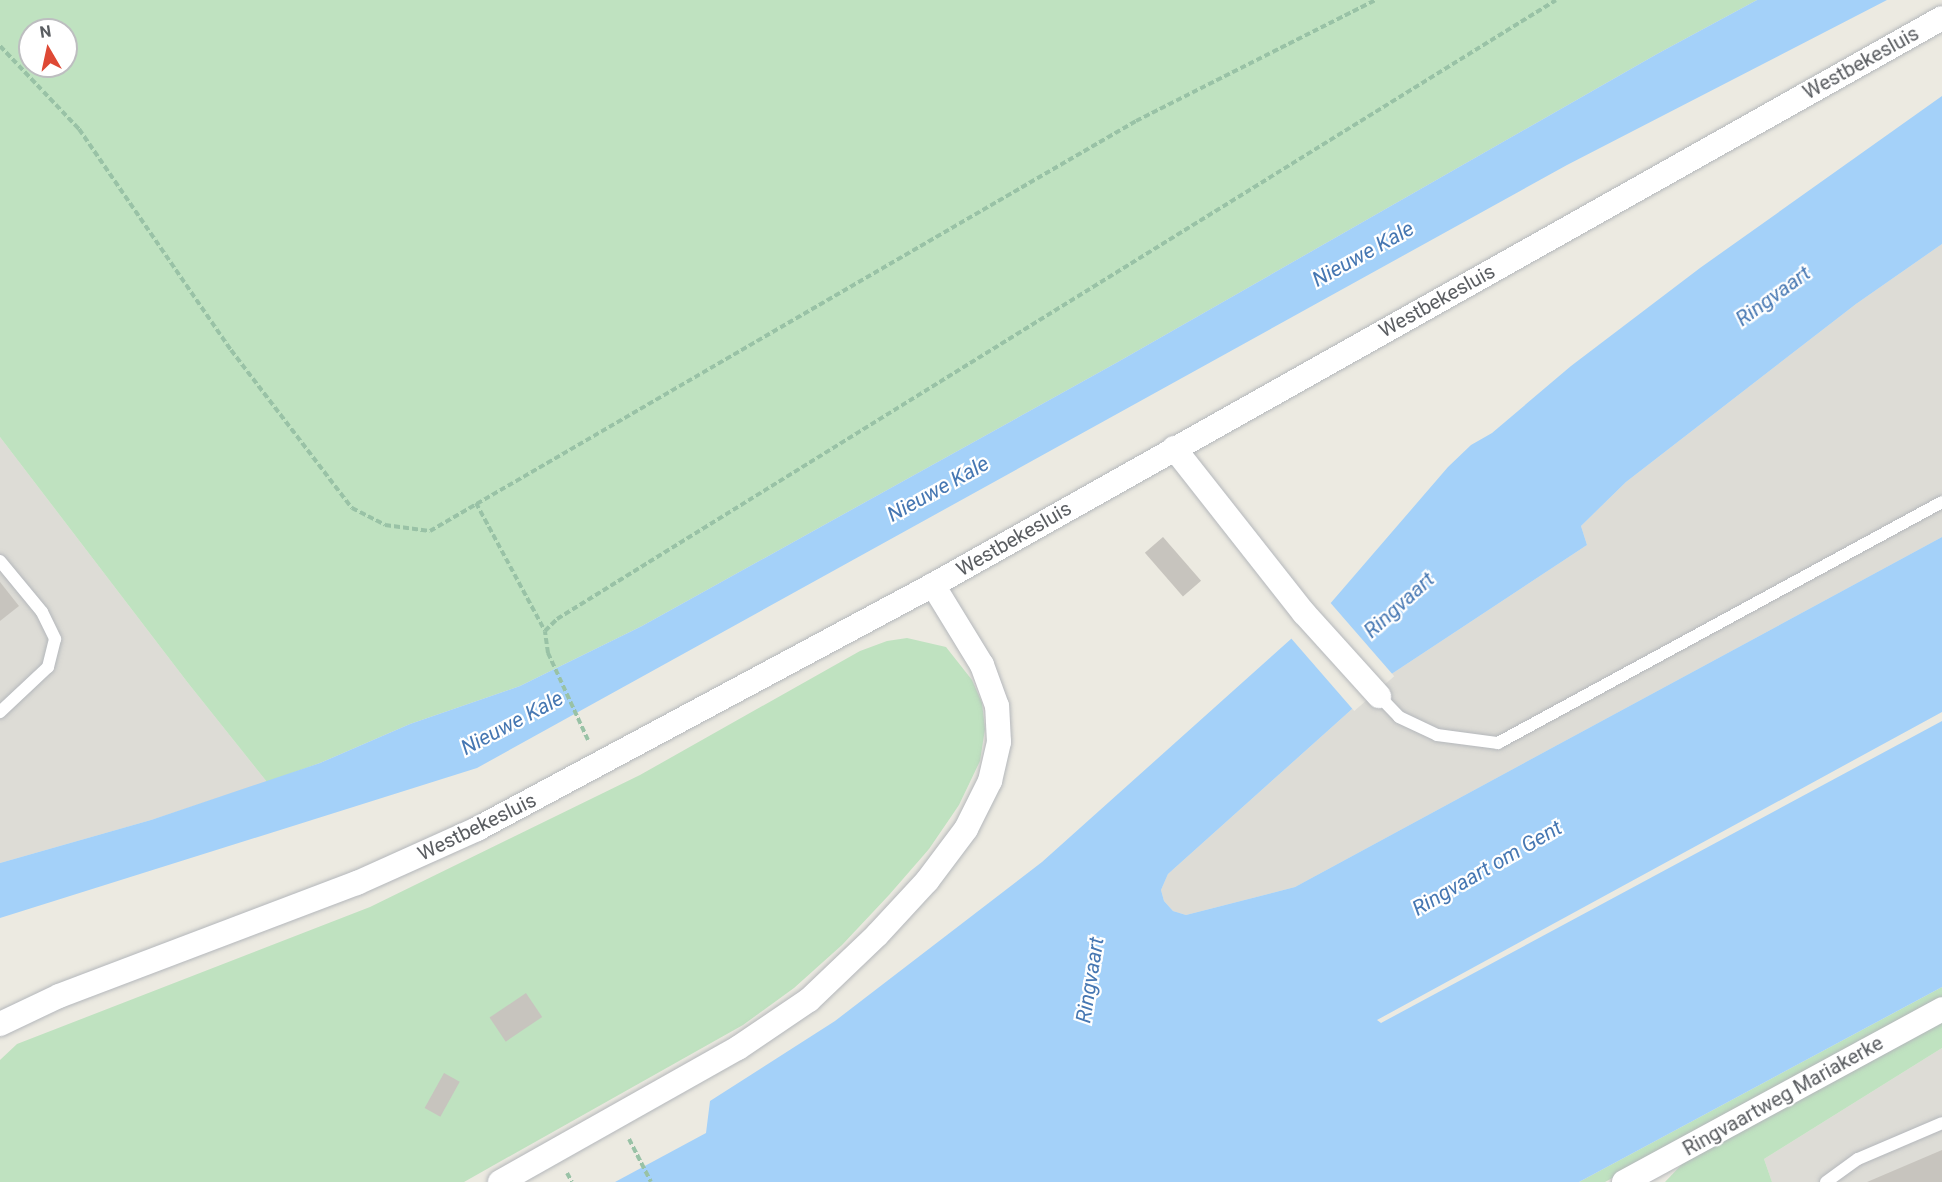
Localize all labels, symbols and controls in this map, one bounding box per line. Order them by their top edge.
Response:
north arrow [18,18,78,78]
text: N [38,21,52,42]
street label: Westbekesluis [1799,21,1923,105]
water label: Nieuwe Kale [1308,216,1418,292]
street label: Westbekesluis [1375,259,1499,343]
water label: Ringvaart [1731,260,1815,332]
water label: Nieuwe Kale [883,451,993,527]
street label: Westbekesluis [952,496,1076,582]
water label: Ringvaart [1359,567,1439,643]
water label: Nieuwe Kale [456,685,568,761]
street label: Westbekesluis [414,788,540,866]
water label: Ringvaart om Gent [1408,815,1566,921]
water label: Ringvaart [1071,935,1109,1025]
street label: Ringvaartweg Mariakerke [1679,1031,1887,1161]

